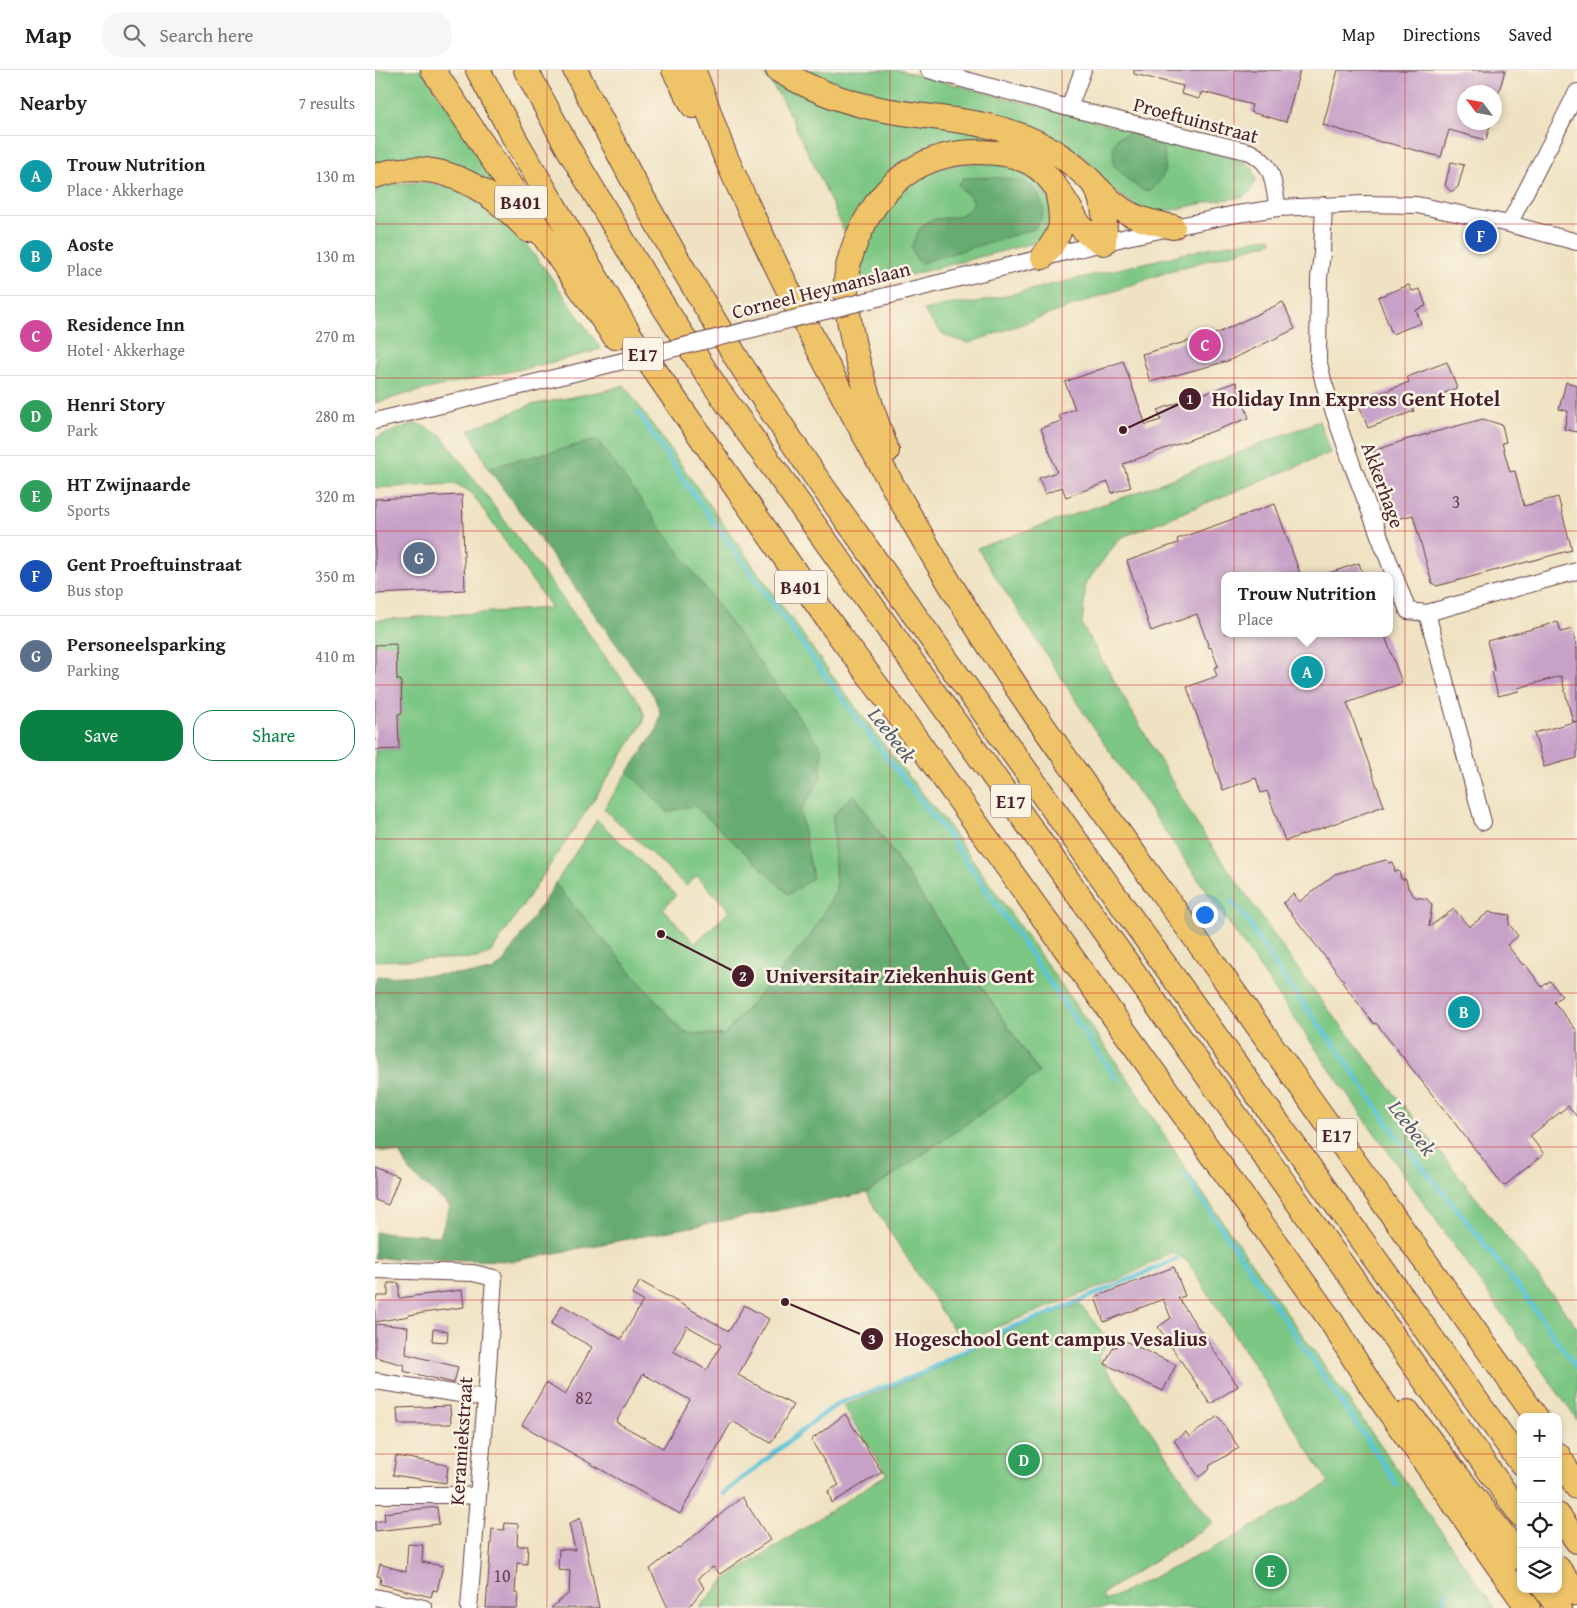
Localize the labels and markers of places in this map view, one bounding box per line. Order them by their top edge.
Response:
pin: F [1465,217,1497,255]
pin: C [1189,326,1221,364]
callout: Holiday Inn Express Gent Hotel [1177,381,1511,417]
pin: G [403,539,435,577]
pin: A [1291,653,1323,691]
callout: Universitair Ziekenhuis Gent [731,958,1045,994]
pin: B [1448,993,1480,1031]
callout: Hogeschool Gent campus Vesalius [860,1321,1217,1357]
pin: D [1008,1441,1040,1479]
pin: E [1255,1552,1287,1590]

